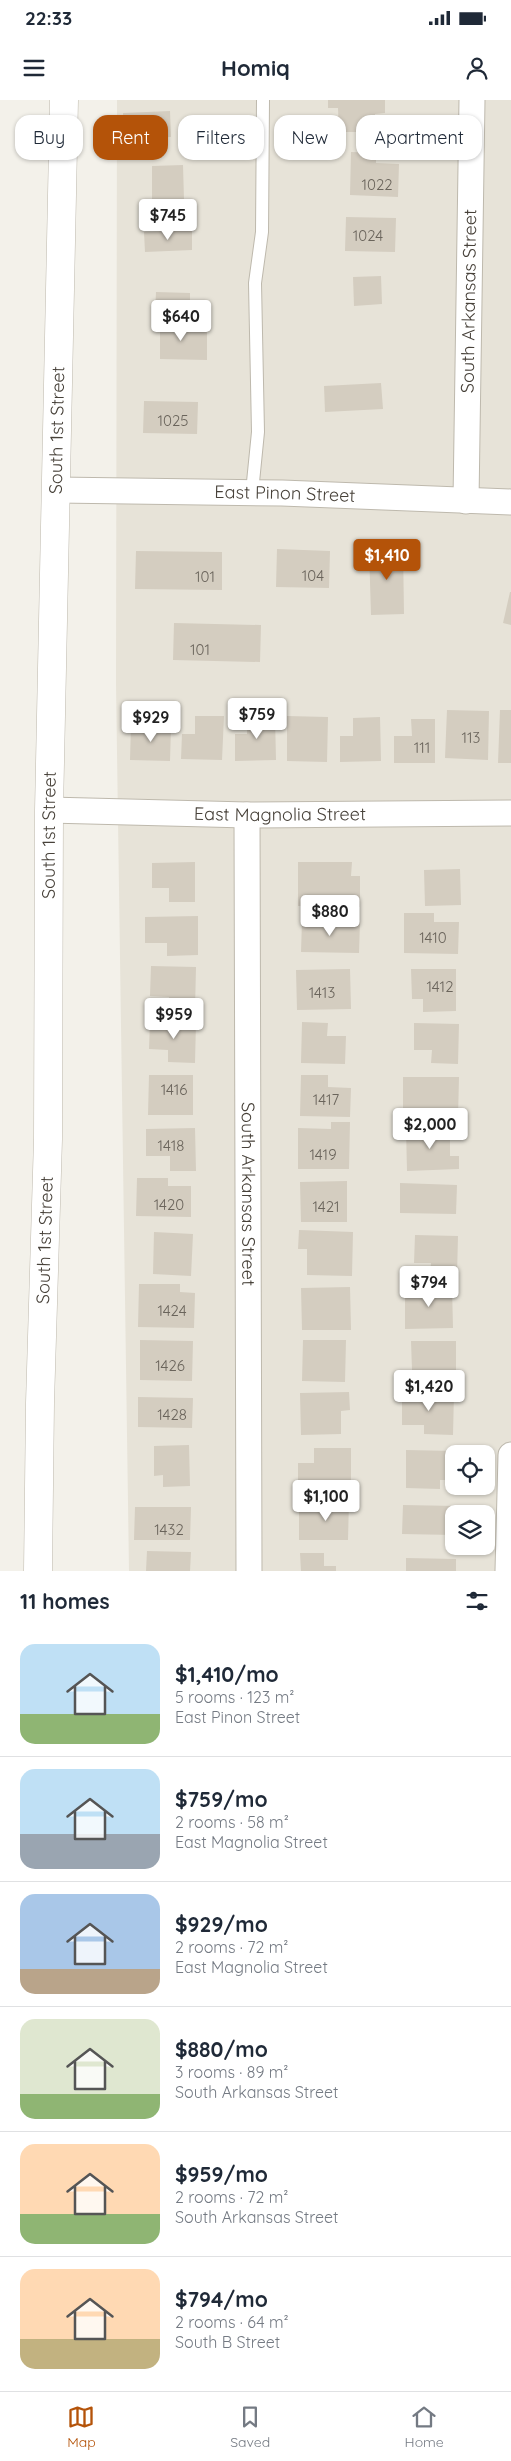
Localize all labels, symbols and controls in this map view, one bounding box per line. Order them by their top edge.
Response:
text: 22:33 [25,6,72,30]
icon: menu [20,54,48,82]
text: Homiq [221,54,290,82]
icon: person [463,54,491,82]
chip: Buy [15,115,83,160]
chip: Rent [93,115,168,160]
chip: Filters [178,115,264,160]
chip: New [274,115,346,160]
chip: Apartment [356,115,482,160]
house number: 1022 [361,175,393,194]
pin: $745 [138,198,198,241]
text: $745 [150,205,186,225]
street label: South Arkansas Street [456,209,481,393]
house number: 1024 [353,226,383,245]
pin: $640 [151,300,211,342]
text: $640 [162,306,200,326]
street label: South 1st Street [44,366,69,494]
house number: 1025 [158,411,188,430]
street label: East Pinon Street [214,480,356,507]
pin: $1,410 [346,538,428,581]
text: $1,410 [364,545,410,565]
house number: 104 [302,566,324,585]
house number: 101 [195,567,215,586]
house number: 101 [190,640,210,659]
pin: $759 [227,698,287,740]
pin: $929 [121,700,181,743]
text: $759 [239,704,275,724]
text: $929 [133,707,169,727]
house number: 113 [462,728,481,747]
house number: 111 [414,738,430,757]
street label: South 1st Street [37,771,61,899]
street label: East Magnolia Street [194,802,366,826]
pin: $880 [300,894,360,937]
text: $880 [312,901,348,921]
house number: 1410 [419,928,447,947]
house number: 1412 [427,977,453,996]
house number: 1413 [309,983,335,1002]
pin: $959 [144,998,204,1040]
text: $959 [156,1004,192,1024]
house number: 1416 [161,1080,187,1099]
house number: 1417 [313,1090,339,1109]
street label: South Arkansas Street [237,1102,260,1286]
pin: $2,000 [389,1108,471,1150]
text: $2,000 [404,1114,456,1134]
house number: 1418 [158,1136,184,1155]
house number: 1419 [309,1145,337,1164]
street label: South 1st Street [31,1176,58,1304]
house number: 1420 [154,1195,184,1214]
house number: 1421 [312,1197,340,1216]
pin: $794 [399,1266,459,1308]
text: $794 [411,1272,447,1292]
house number: 1424 [157,1301,187,1320]
house number: 1426 [155,1356,185,1375]
pin: $1,420 [388,1370,470,1412]
text: $1,420 [405,1376,453,1396]
house number: 1428 [157,1405,187,1424]
map controls [445,1445,495,1555]
button: locate [445,1445,495,1495]
pin: $1,100 [285,1480,367,1522]
text: $1,100 [304,1486,348,1506]
button: layers [445,1505,495,1555]
house number: 1432 [154,1520,184,1539]
icon: filters [463,1587,491,1615]
text: 11 homes [20,1588,110,1614]
text: $1,410/mo [175,1661,279,1687]
icon: home [60,1664,120,1724]
text: 5 rooms · 123 m² [175,1687,294,1707]
text: East Pinon Street [175,1707,300,1727]
text: $759/mo [175,1786,267,1812]
icon: home [60,1789,120,1849]
text: 2 rooms · 58 m² [175,1812,289,1832]
text: East Magnolia Street [175,1832,328,1852]
text: $929/mo [175,1911,268,1937]
icon: home [60,1914,120,1974]
text: 2 rooms · 72 m² [175,1937,288,1957]
text: East Magnolia Street [175,1957,328,1977]
text: $880/mo [175,2036,268,2062]
icon: home [60,2039,120,2099]
text: 3 rooms · 89 m² [175,2062,288,2082]
text: South Arkansas Street [175,2082,339,2102]
text: $959/mo [175,2161,268,2187]
icon: home [60,2164,120,2224]
text: 2 rooms · 72 m² [175,2187,288,2207]
text: South Arkansas Street [175,2207,339,2227]
text: $794/mo [175,2286,268,2312]
icon: home [60,2289,120,2349]
text: 2 rooms · 64 m² [175,2312,289,2332]
text: South B Street [175,2332,280,2352]
tab: Map [67,2403,96,2451]
tab: Saved [230,2403,270,2451]
tab: Home [405,2403,444,2451]

